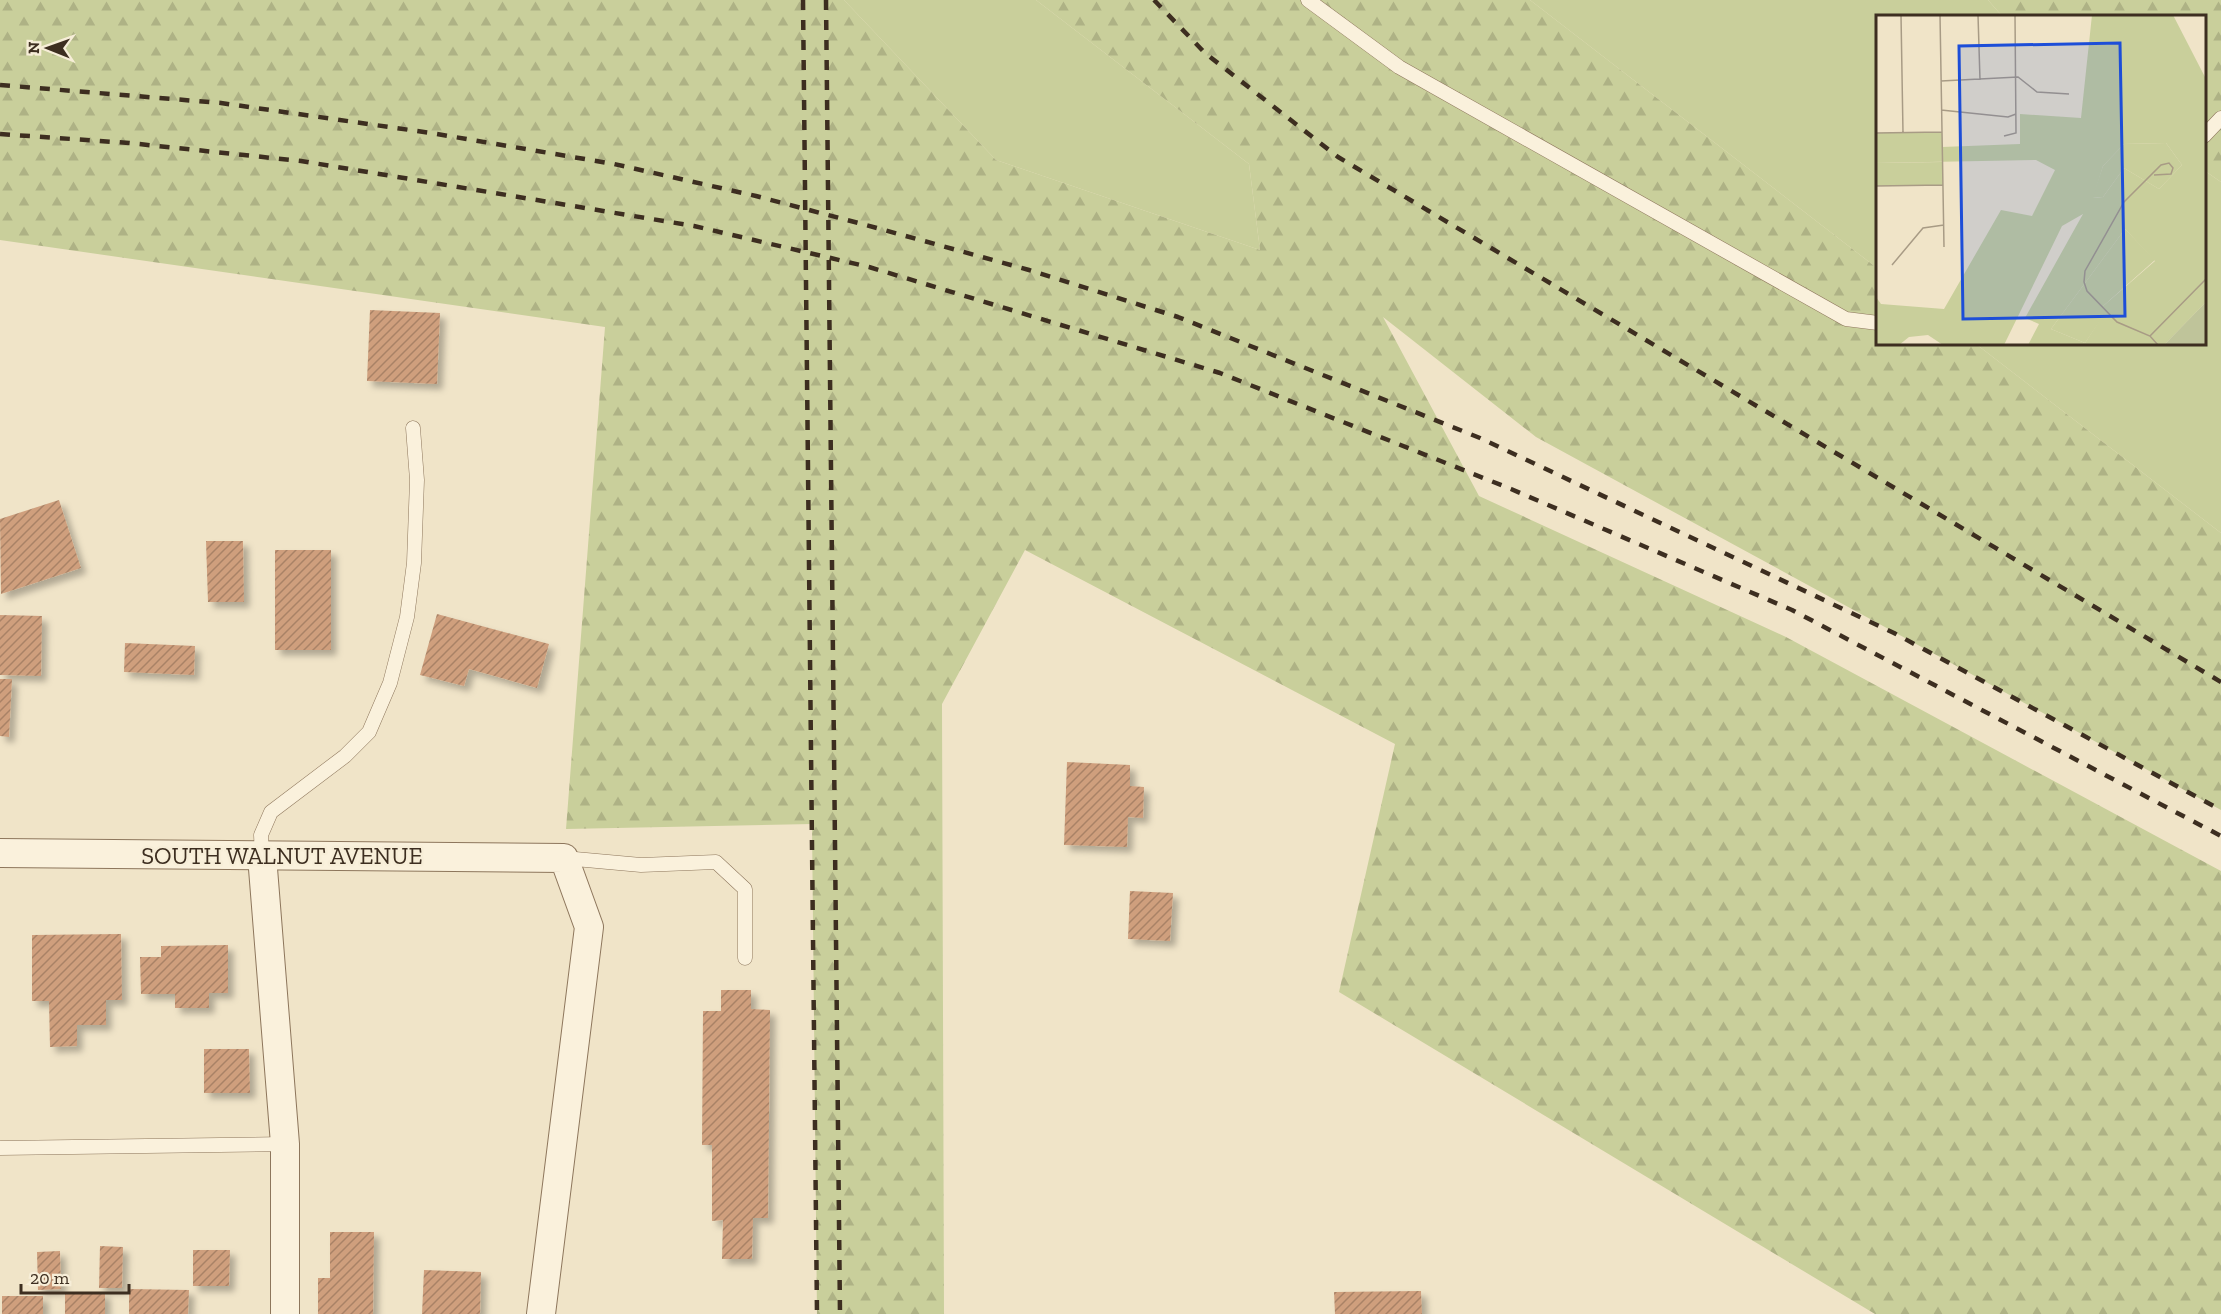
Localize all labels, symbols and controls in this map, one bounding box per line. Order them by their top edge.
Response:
inset map [1876,15,2206,345]
north arrow [18,18,78,78]
text: N [24,41,43,54]
street label: SOUTH WALNUT AVENUE [141,841,423,870]
scale bar [21,1257,129,1295]
text: 20 m [30,1267,70,1289]

